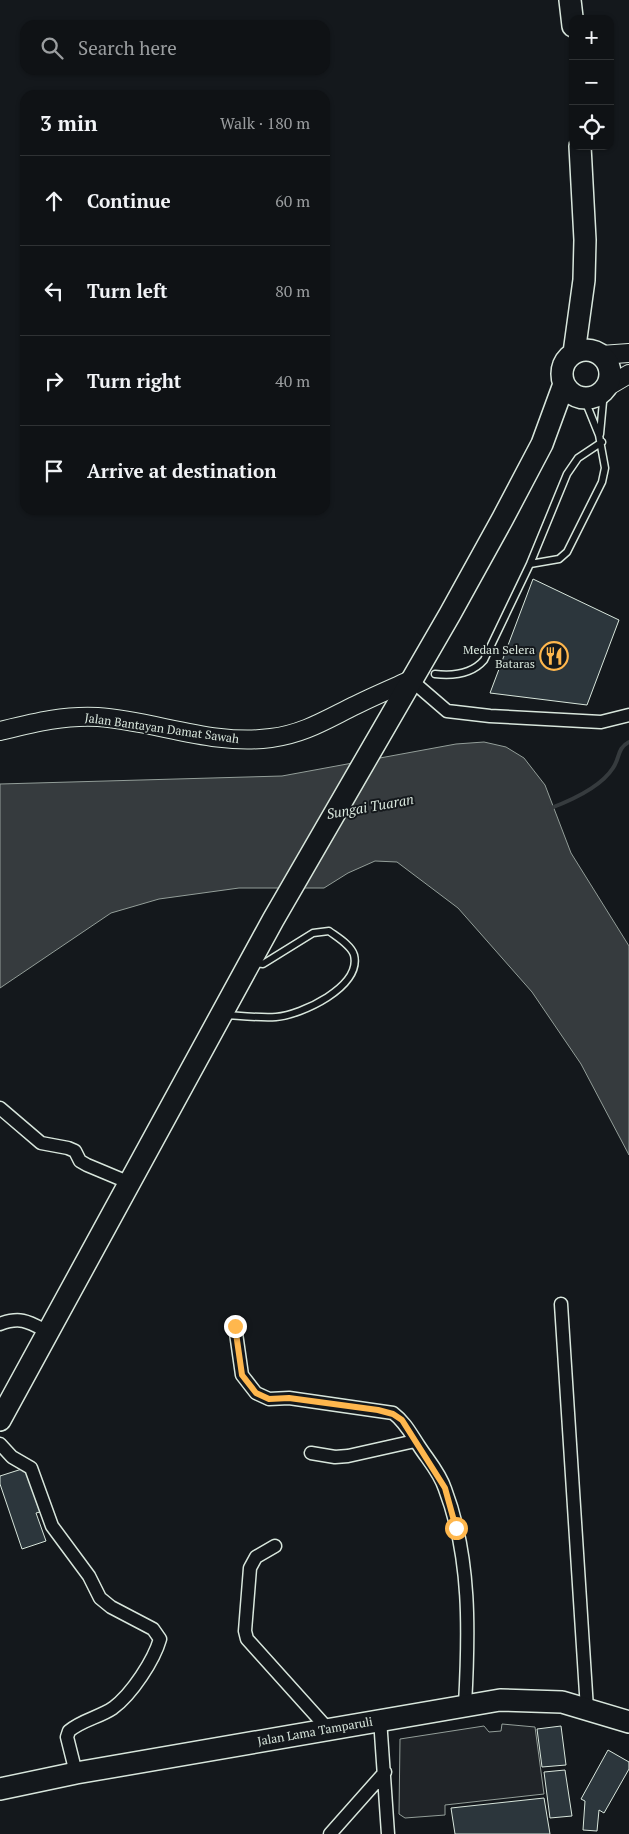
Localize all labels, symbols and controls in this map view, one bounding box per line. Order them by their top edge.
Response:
map controls [569,15,614,150]
button: + [569,15,614,60]
search box [20,20,330,75]
icon: search [38,34,66,62]
text: Search here [78,35,177,60]
button: − [569,60,614,105]
button: locate [569,105,614,150]
text: 3 min [40,109,97,137]
text: Walk · 180 m [220,112,310,134]
icon: ahead [40,187,68,215]
text: Continue [87,188,171,213]
text: 60 m [275,190,310,212]
icon: left [40,277,68,305]
text: Turn left [87,278,168,303]
text: 80 m [275,280,310,302]
icon: right [40,367,68,395]
text: Turn right [87,368,181,393]
text: 40 m [275,370,310,392]
icon: arrive [40,457,68,485]
text: Arrive at destination [87,458,276,483]
restaurant icon: Medan Selera Bataras [539,641,569,671]
place label: Medan Selera Bataras [463,642,535,671]
street label: Jalan Bantayan Damat Sawah [84,710,240,746]
water label: Sungai Tuaran [325,789,415,823]
route end [224,1315,247,1338]
route start [445,1517,468,1540]
street label: Jalan Lama Tamparuli [256,1713,374,1749]

